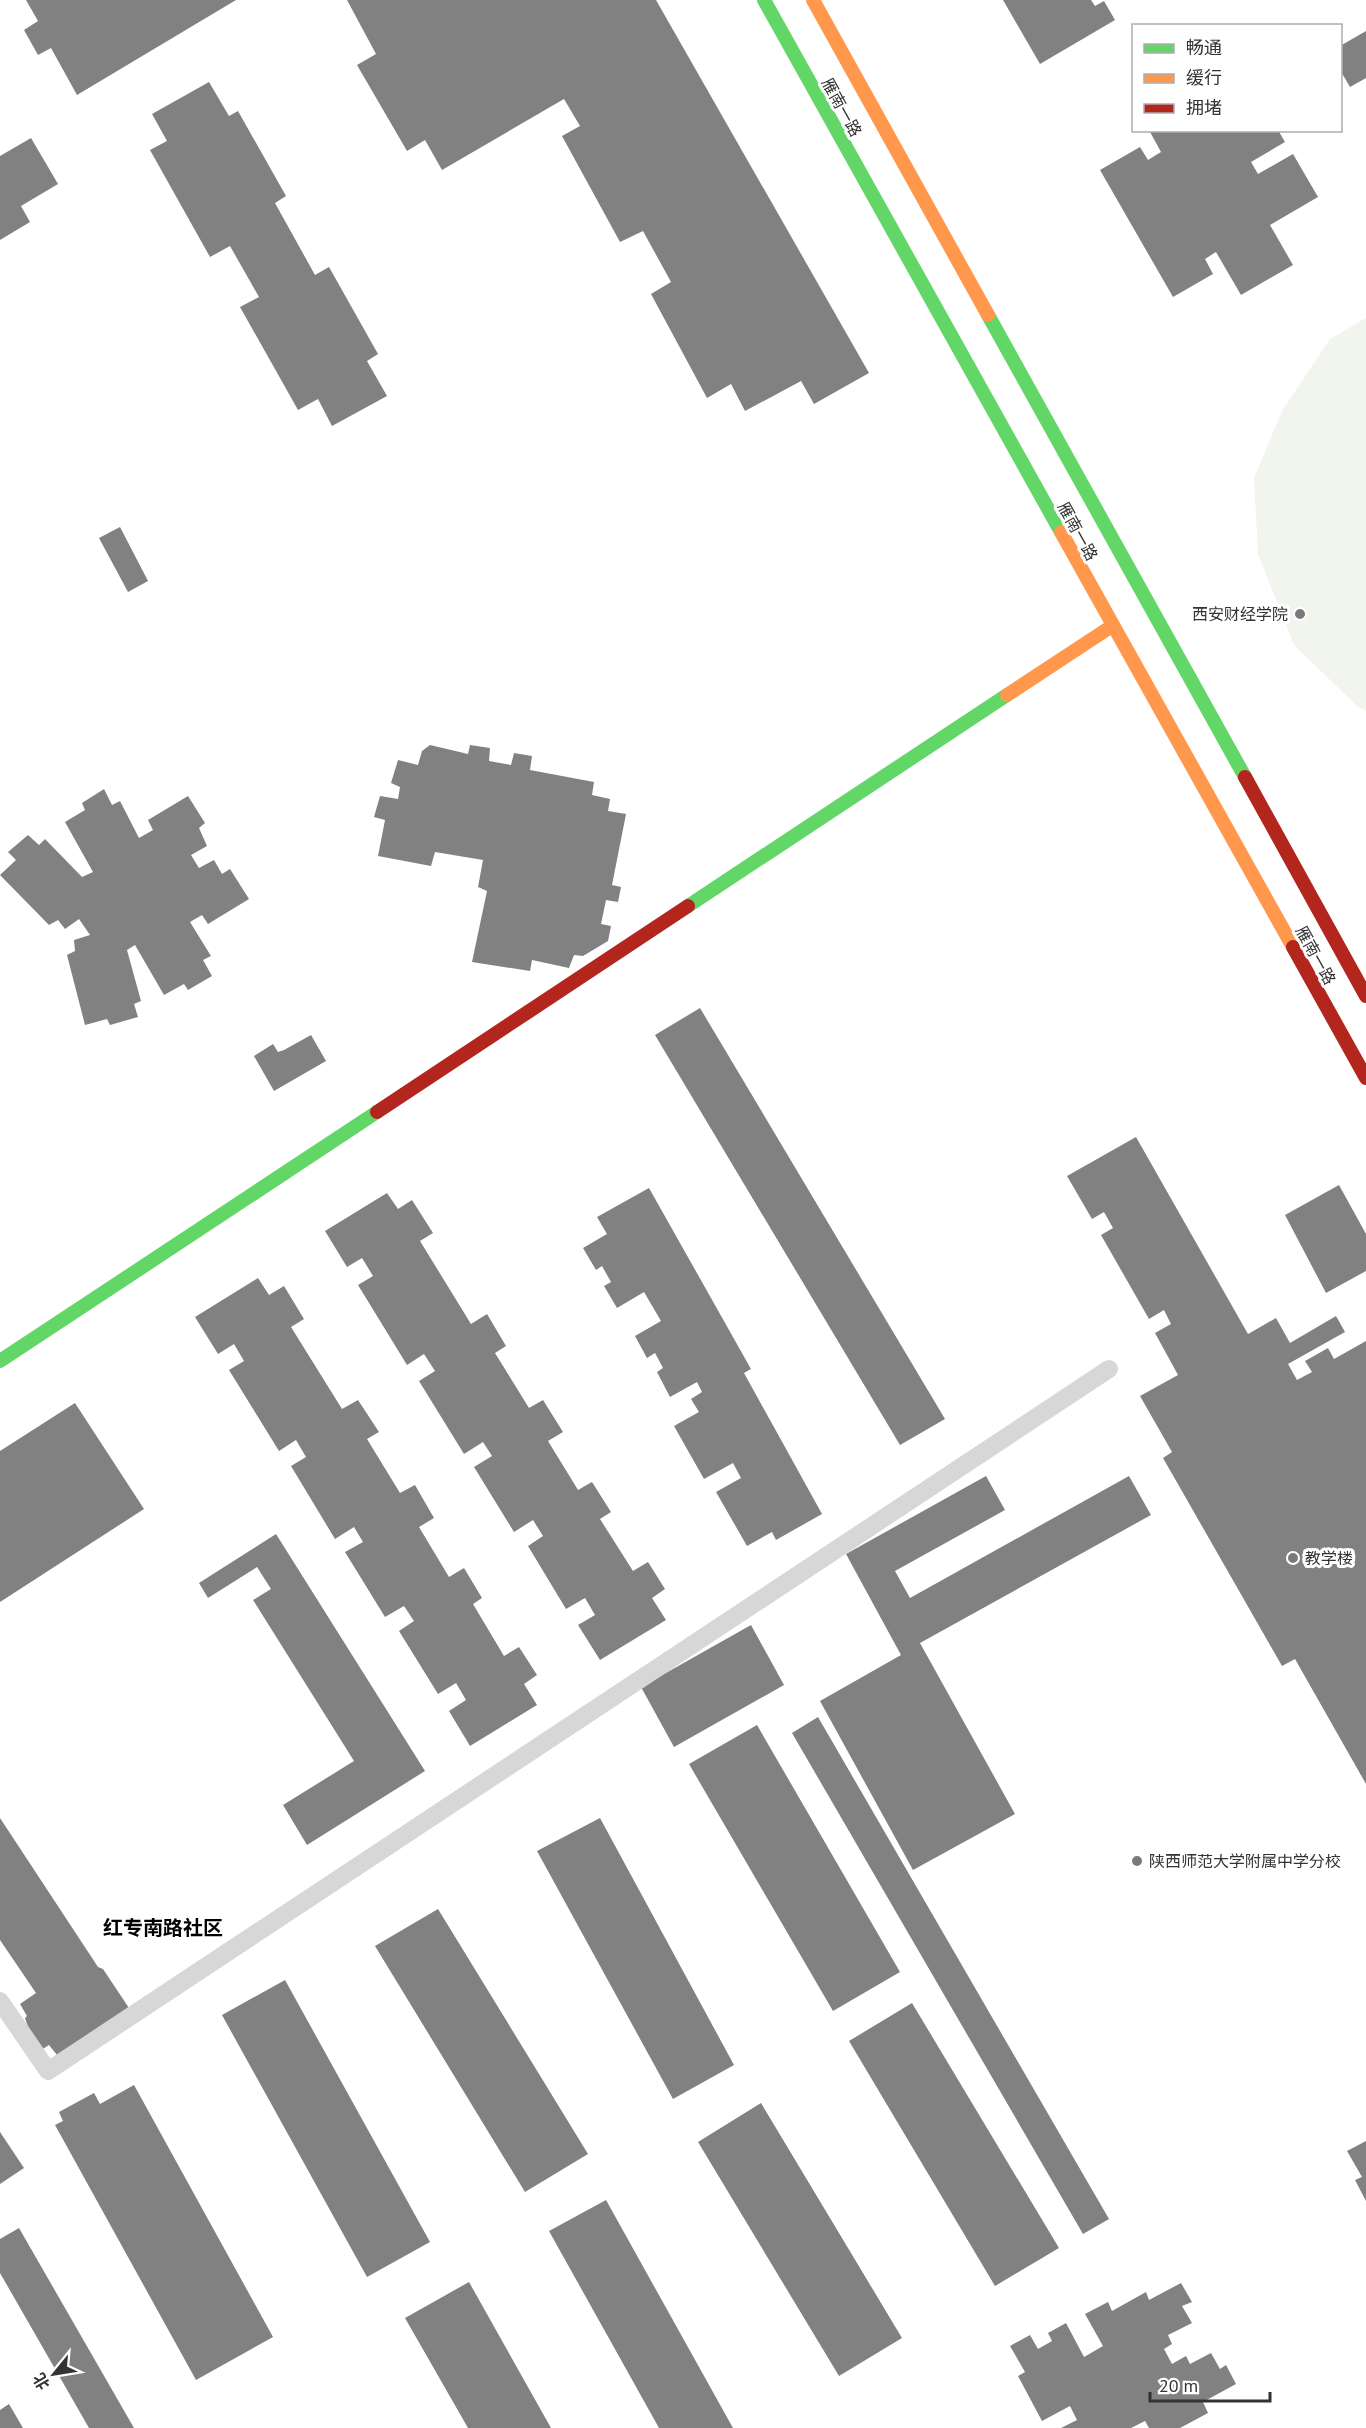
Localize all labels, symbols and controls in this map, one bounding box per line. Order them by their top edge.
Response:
legend [1132,24,1342,132]
text: 畅通 [1186,36,1222,59]
text: 缓行 [1186,66,1222,89]
street label: 雁南一路 [818,74,866,140]
text: 拥堵 [1186,96,1222,119]
street label: 雁南一路 [1054,498,1102,564]
place label: 西安财经学院 [1192,604,1288,624]
marker: 西安财经学院 [1293,607,1307,621]
street label: 雁南一路 [1292,922,1340,988]
place label: 教学楼 [1305,1548,1353,1568]
marker: 教学楼 [1286,1551,1300,1565]
place label: 陕西师范大学附属中学分校 [1149,1851,1341,1871]
marker: 陕西师范大学附属中学分校 [1130,1854,1144,1868]
district label: 红专南路社区 [103,1915,223,1941]
north arrow [24,2344,84,2404]
scale bar [1150,2365,1270,2403]
text: 北 [28,2370,54,2393]
text: 20 m [1159,2374,1198,2397]

